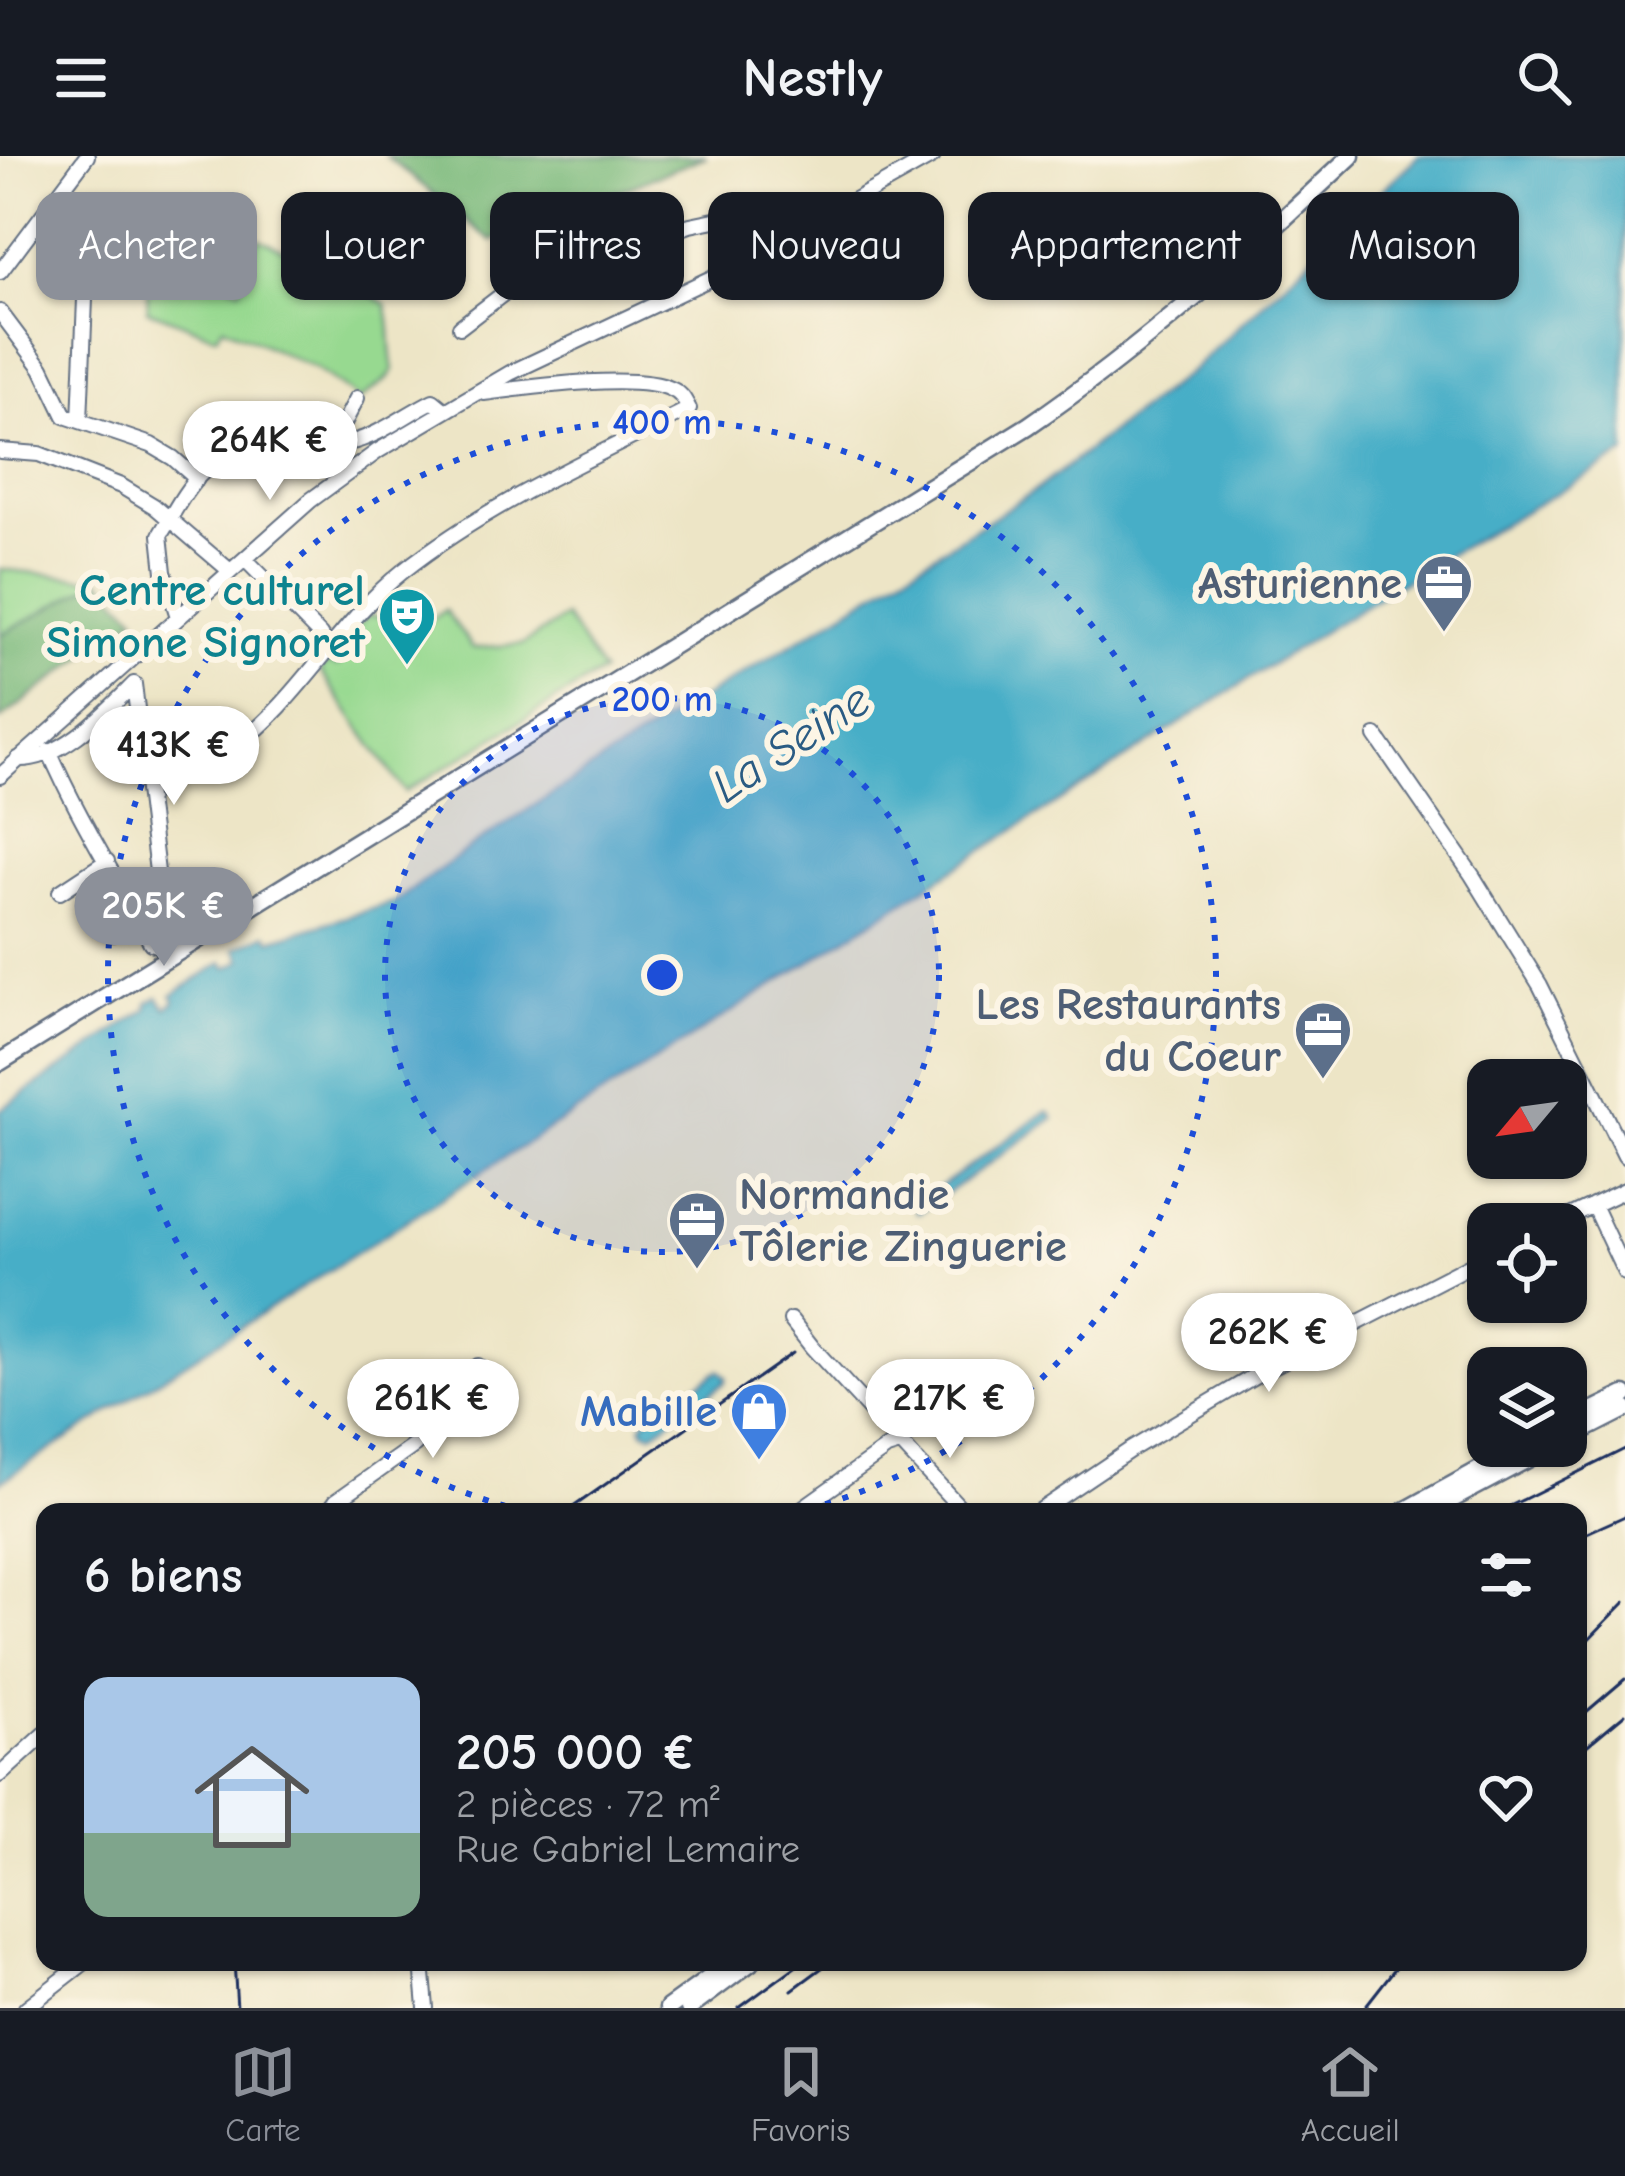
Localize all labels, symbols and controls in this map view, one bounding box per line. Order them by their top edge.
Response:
icon: menu [48,45,114,111]
icon: search [1511,45,1577,111]
text: Nestly [743,47,882,110]
chip: Acheter [36,192,257,300]
chip: Louer [281,192,466,300]
chip: Filtres [490,192,684,300]
chip: Nouveau [708,192,944,300]
chip: Appartement [968,192,1282,300]
chip: Maison [1306,192,1519,300]
pin: 264K € [172,401,368,503]
text: 400 m [612,402,712,443]
text: 264K € [210,417,330,462]
office icon: Asturienne [1413,552,1475,634]
place label: Asturienne [1198,557,1402,609]
place label: Centre culturel Simone Signoret [46,564,366,668]
theatre icon: Centre culturel Simone Signoret [376,585,438,667]
water label: La Seine [702,672,880,814]
text: 200 m [612,679,712,720]
pin: 413K € [76,706,272,808]
text: 413K € [116,722,232,767]
pin: 205K € [66,867,262,969]
text: 205K € [101,883,227,928]
centre of rings [641,954,683,996]
place label: Les Restaurants du Coeur [975,978,1281,1082]
office icon: Les Restaurants du Coeur [1292,999,1354,1081]
north arrow [1467,1059,1587,1179]
map controls [1467,1059,1587,1467]
place label: Normandie Tôlerie Zinguerie [739,1168,1067,1272]
office icon: Normandie Tôlerie Zinguerie [666,1189,728,1271]
button: locate [1467,1203,1587,1323]
pin: 262K € [1171,1293,1367,1395]
text: 262K € [1208,1309,1330,1354]
button: layers [1467,1347,1587,1467]
pin: 261K € [335,1359,531,1461]
pin: 217K € [852,1359,1048,1461]
text: 261K € [374,1375,492,1420]
text: 217K € [892,1375,1008,1420]
shop icon: Mabille [728,1380,790,1462]
place label: Mabille [580,1385,717,1437]
icon: filters [1473,1542,1539,1608]
text: 6 biens [84,1546,242,1605]
text: 205 000 € [456,1723,697,1782]
icon: home [180,1725,324,1869]
icon: heart [1473,1764,1539,1830]
text: 2 pièces · 72 m² [456,1782,720,1827]
text: Rue Gabriel Lemaire [456,1827,800,1872]
tab: Carte [225,2039,301,2149]
tab: Favoris [751,2039,850,2149]
tab: Accueil [1301,2039,1400,2149]

